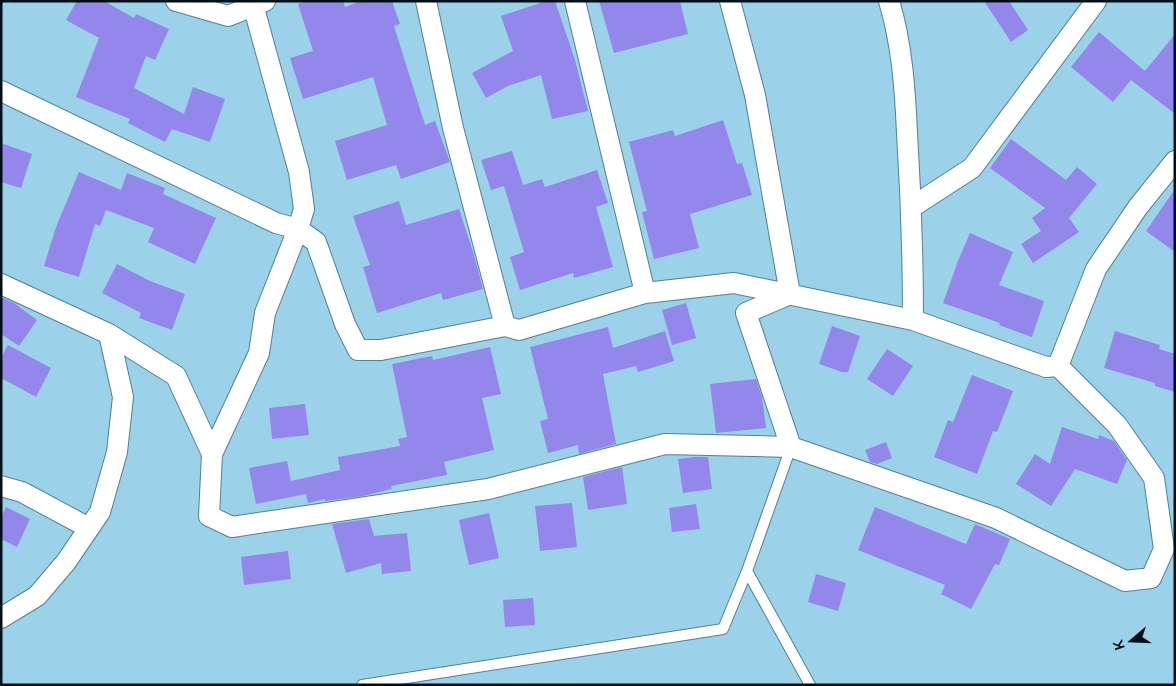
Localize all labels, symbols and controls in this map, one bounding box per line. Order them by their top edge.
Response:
north arrow [1106,616,1156,666]
text: K [1109,638,1128,652]

